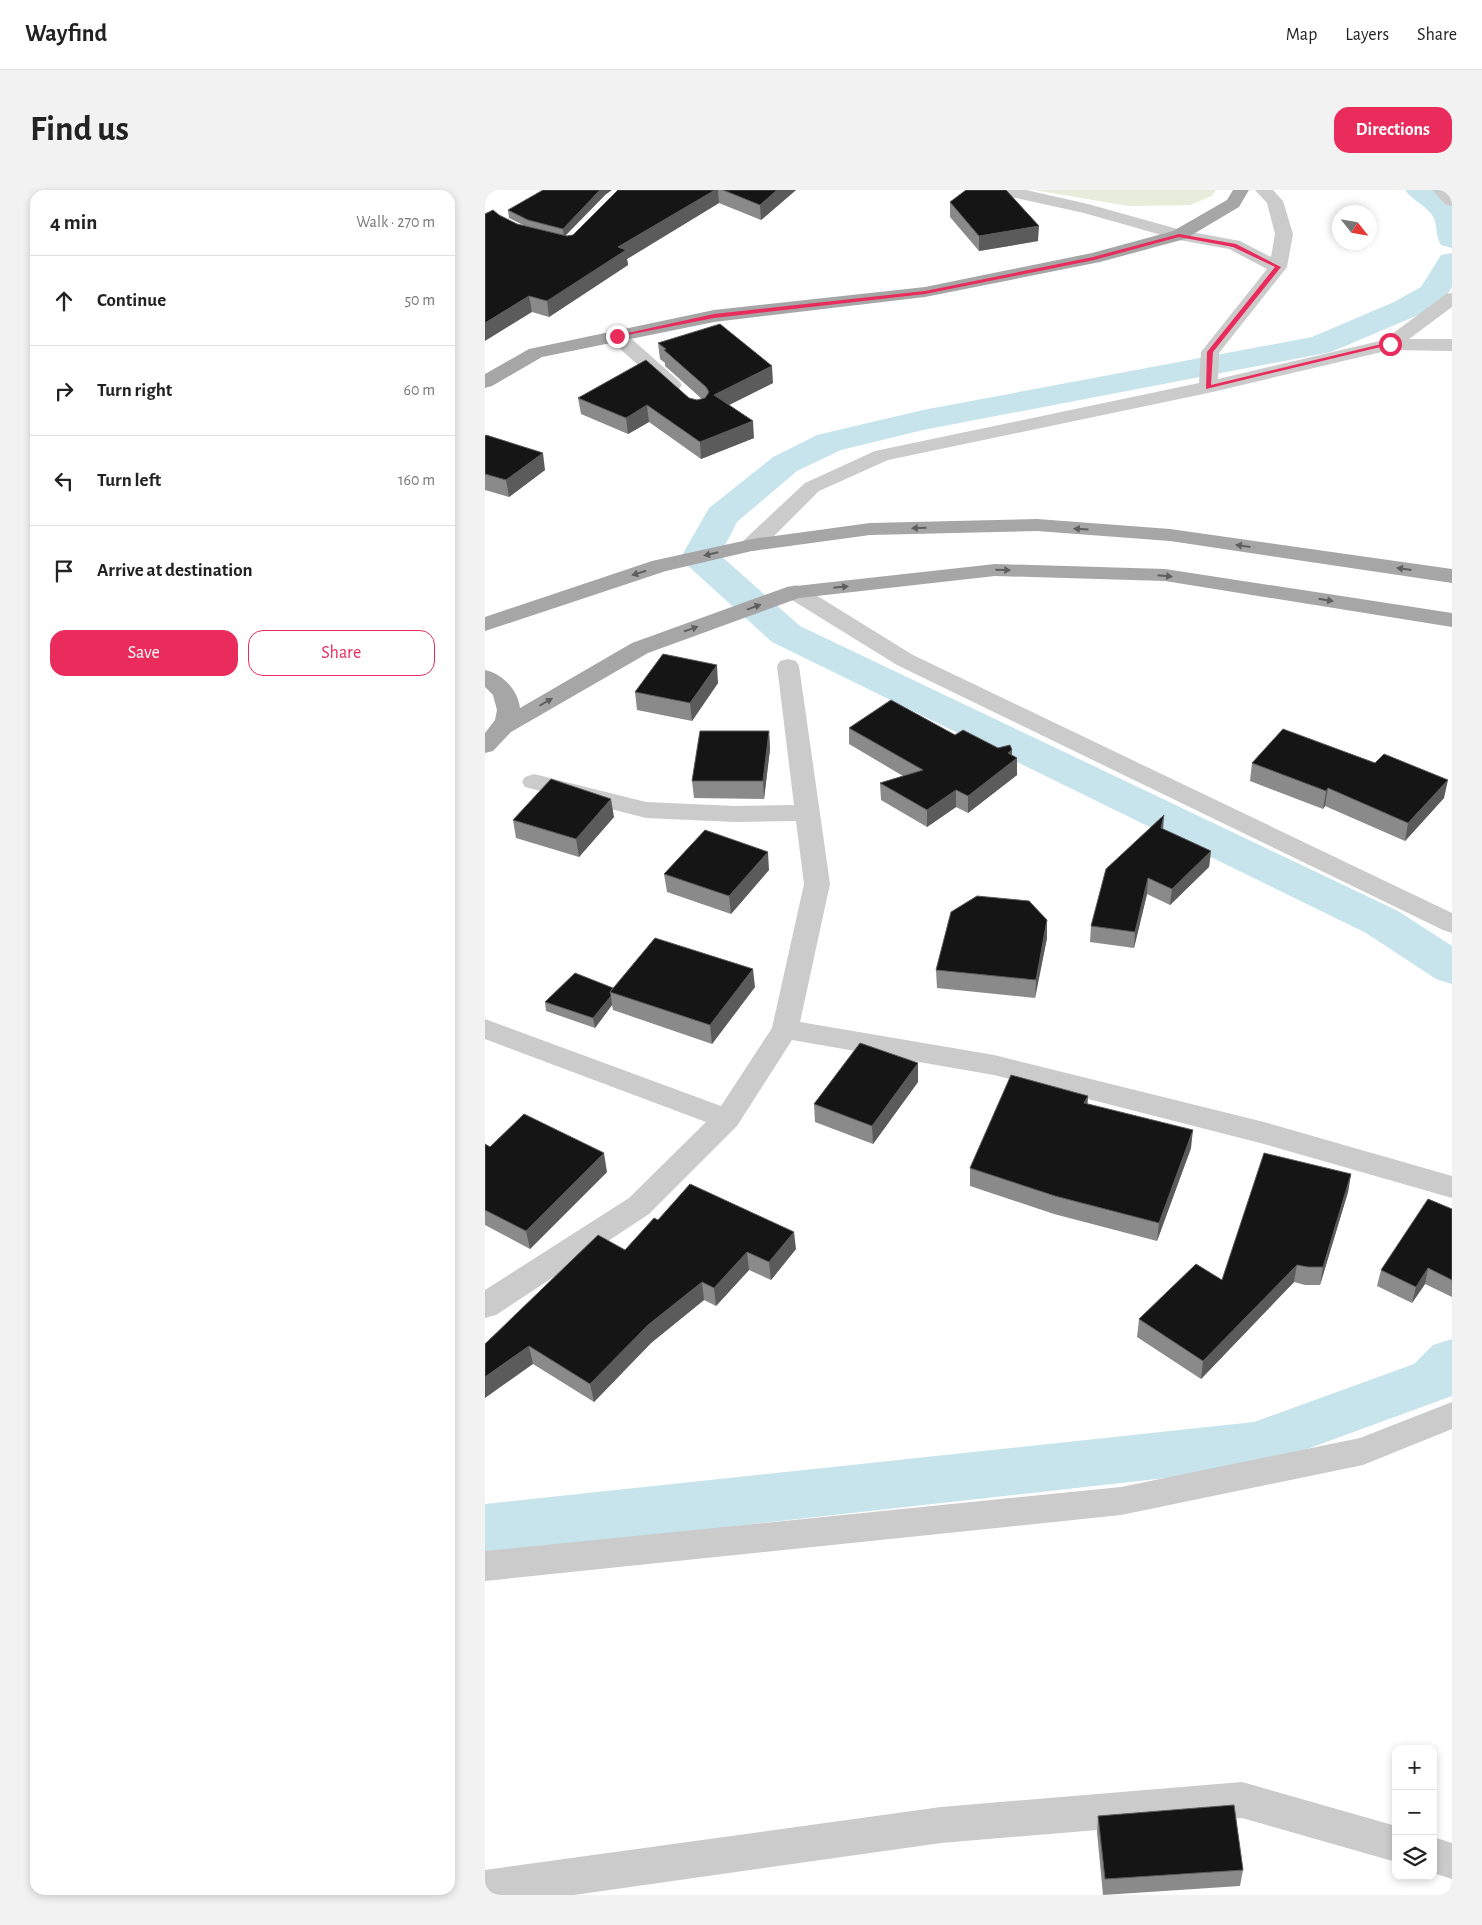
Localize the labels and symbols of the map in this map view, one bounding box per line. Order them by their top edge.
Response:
north arrow [1332,205,1377,250]
route end [606,325,629,348]
route start [1379,333,1402,356]
one-way arrow [911,524,927,532]
one-way arrow [1073,524,1089,532]
one-way arrow [1235,542,1251,550]
one-way arrow [702,551,718,559]
one-way arrow [1395,565,1411,573]
one-way arrow [995,566,1011,574]
one-way arrow [631,570,646,577]
one-way arrow [1157,572,1173,580]
one-way arrow [833,583,849,591]
one-way arrow [1318,597,1334,605]
one-way arrow [746,603,761,610]
one-way arrow [684,625,699,633]
one-way arrow [540,698,553,707]

